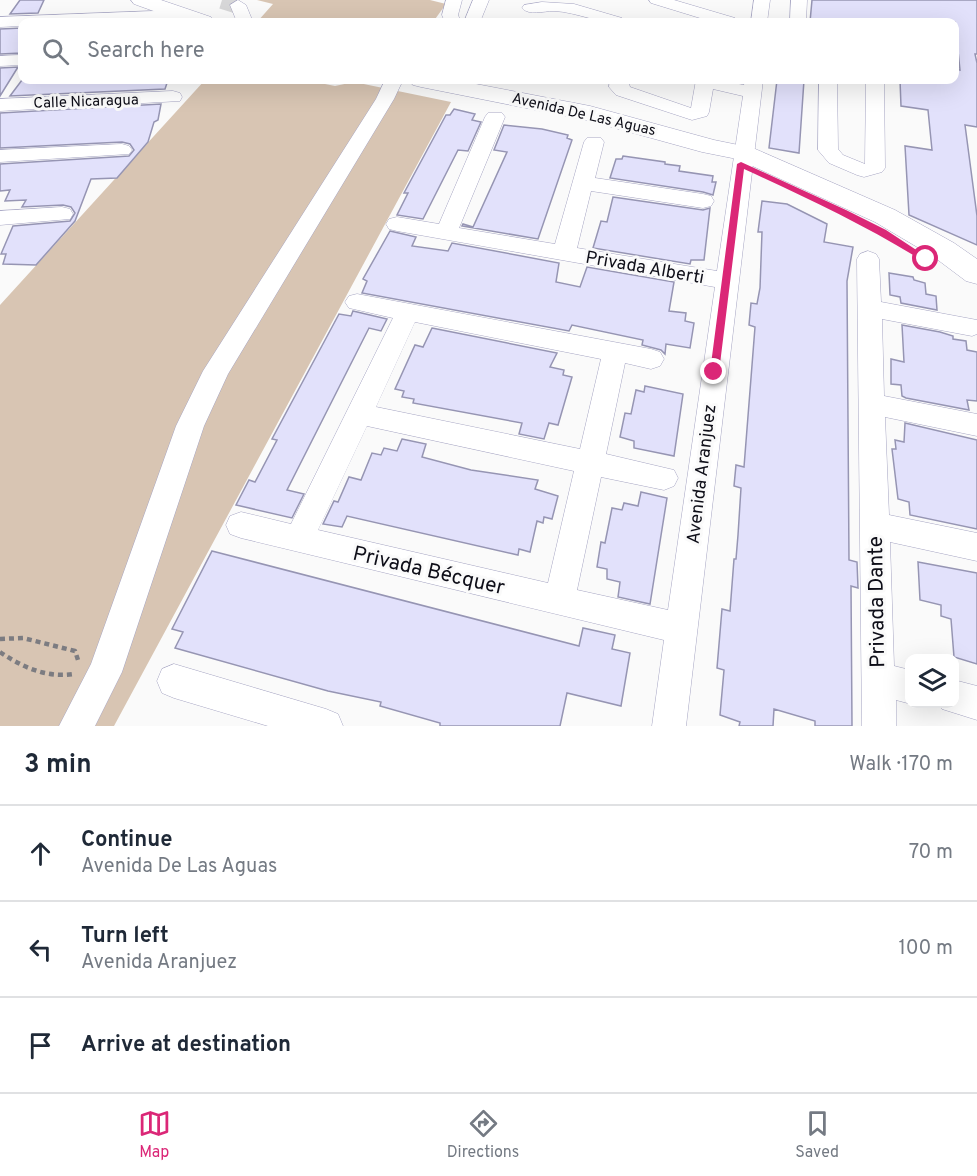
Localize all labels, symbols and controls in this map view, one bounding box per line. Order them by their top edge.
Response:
search box [18,18,959,84]
icon: search [39,35,72,68]
text: Search here [87,38,205,65]
street label: Avenida De Las Aguas [510,90,658,141]
street label: Calle Nicaragua [33,91,139,114]
route start [912,245,938,271]
street label: Privada Alberti [584,247,706,290]
route end [700,358,726,384]
street label: Avenida Aranjuez [683,403,722,545]
street label: Privada Dante [863,536,892,668]
street label: Privada Bécquer [350,541,507,602]
map controls [905,654,959,708]
button: layers [905,654,959,708]
text: 3 min [24,749,92,782]
text: Walk · 170 m [849,752,953,778]
text: Continue [81,827,172,854]
icon: ahead [24,837,57,870]
text: 70 m [909,840,953,866]
text: Avenida De Las Aguas [81,854,277,880]
text: Turn left [81,923,169,950]
icon: left [24,933,57,966]
text: 100 m [898,936,953,962]
text: Avenida Aranjuez [81,950,237,976]
icon: arrive [24,1029,57,1062]
text: Arrive at destination [81,1032,291,1059]
tab: Map [138,1107,171,1163]
tab: Directions [447,1107,519,1163]
tab: Saved [795,1107,839,1163]

